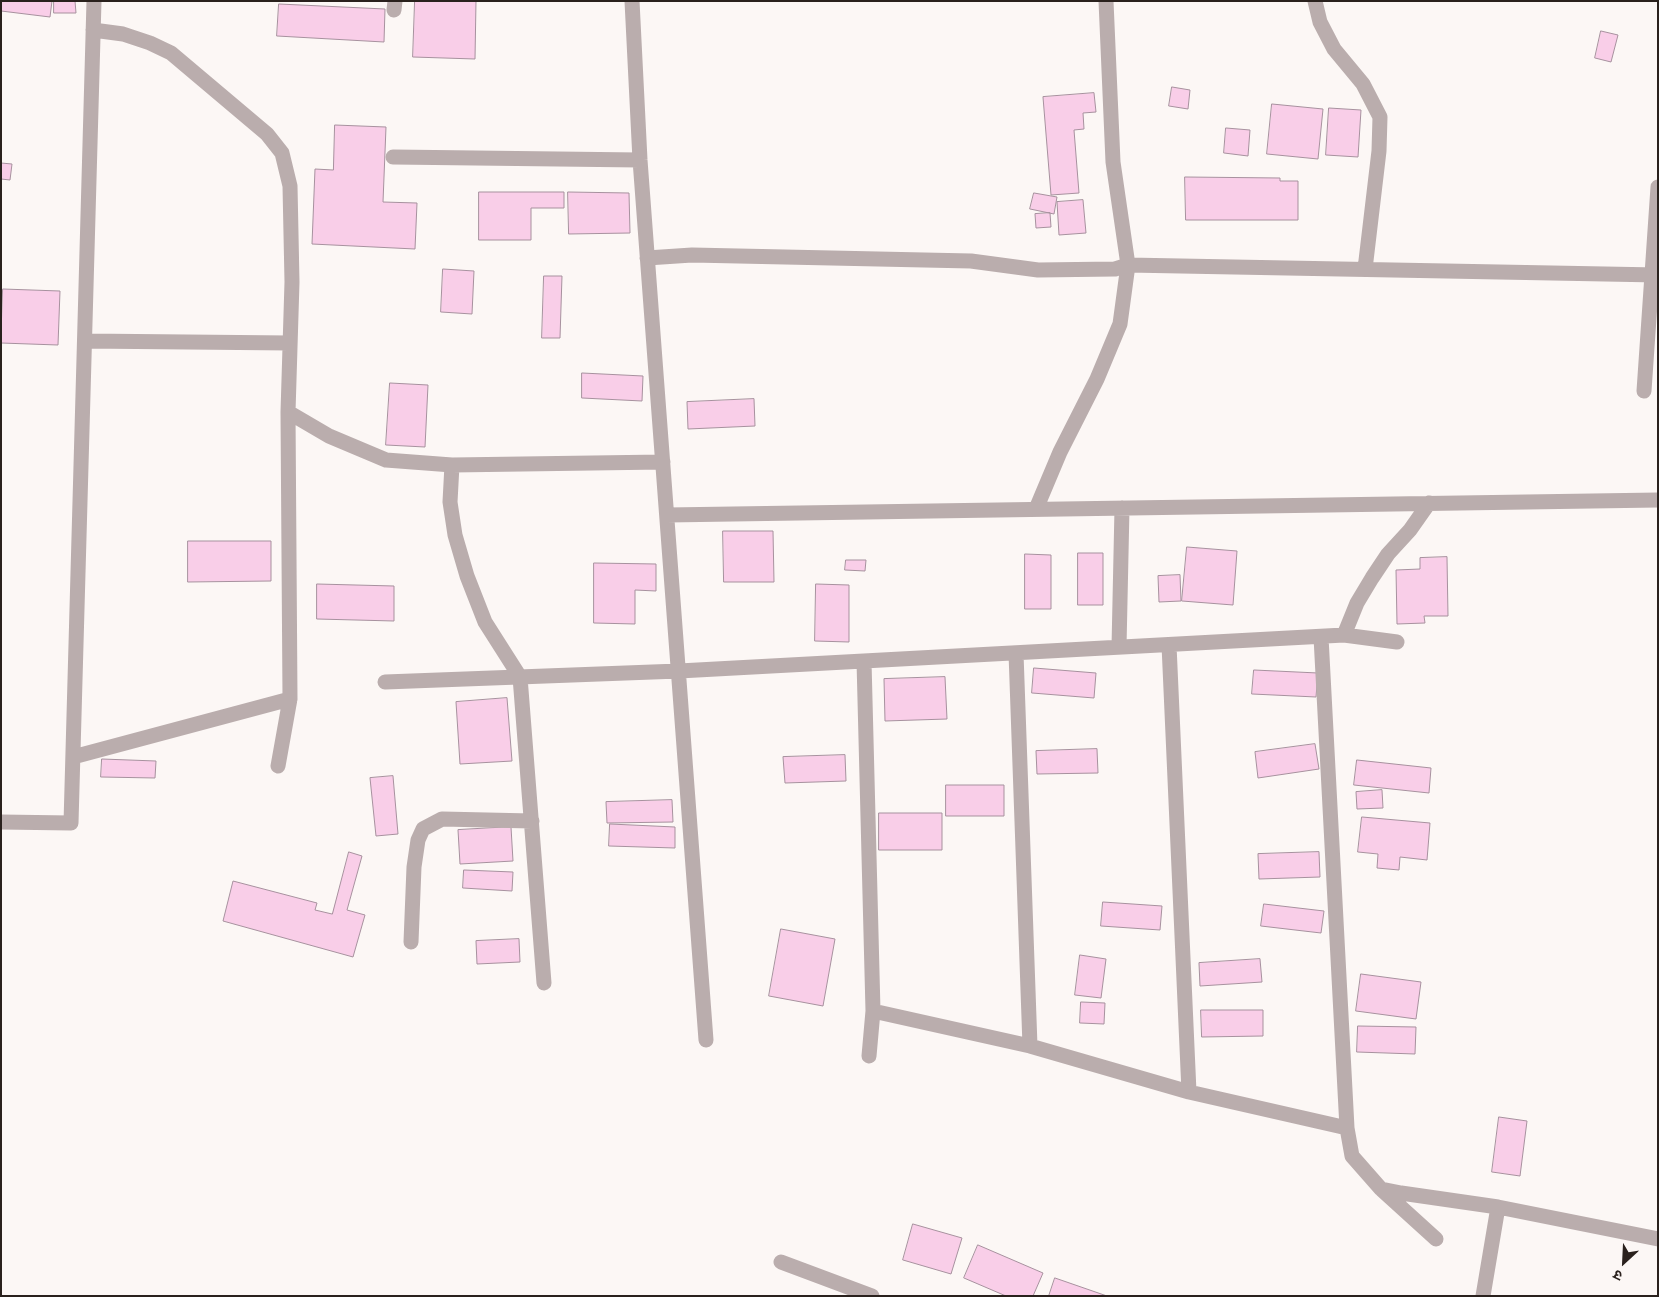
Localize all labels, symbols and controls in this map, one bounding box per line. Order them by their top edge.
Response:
north arrow [1599,1237,1649,1287]
text: उ [1611,1267,1625,1285]

